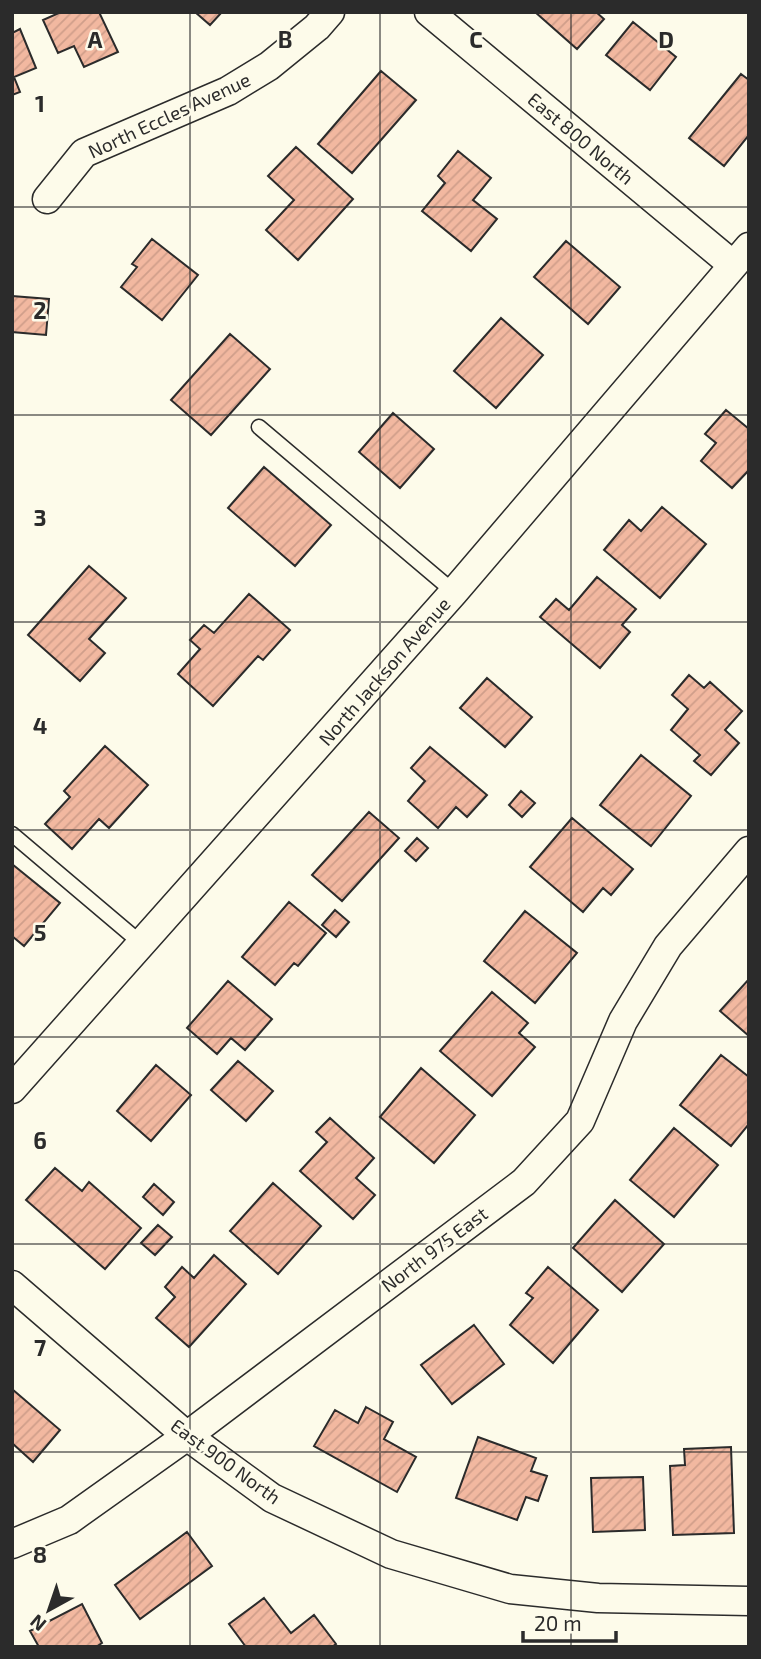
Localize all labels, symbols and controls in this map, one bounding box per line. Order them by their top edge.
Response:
text: A [87,25,103,53]
text: B [278,25,292,53]
text: C [469,25,483,53]
text: D [658,25,674,53]
street label: North Eccles Avenue [84,67,254,163]
street label: East 800 North [523,87,639,189]
text: 1 [35,89,45,117]
text: 2 [33,296,47,324]
text: 3 [33,503,47,531]
street label: North Jackson Avenue [313,592,455,750]
text: 4 [33,711,47,739]
text: 5 [34,918,46,946]
text: 6 [33,1126,47,1154]
street label: North 975 East [376,1202,492,1296]
text: 7 [34,1333,46,1361]
street label: East 900 North [167,1413,285,1509]
text: 8 [33,1540,47,1568]
north arrow [14,1575,84,1645]
scale bar [523,1600,616,1644]
text: N [25,1610,50,1637]
text: 20 m [534,1610,582,1635]

